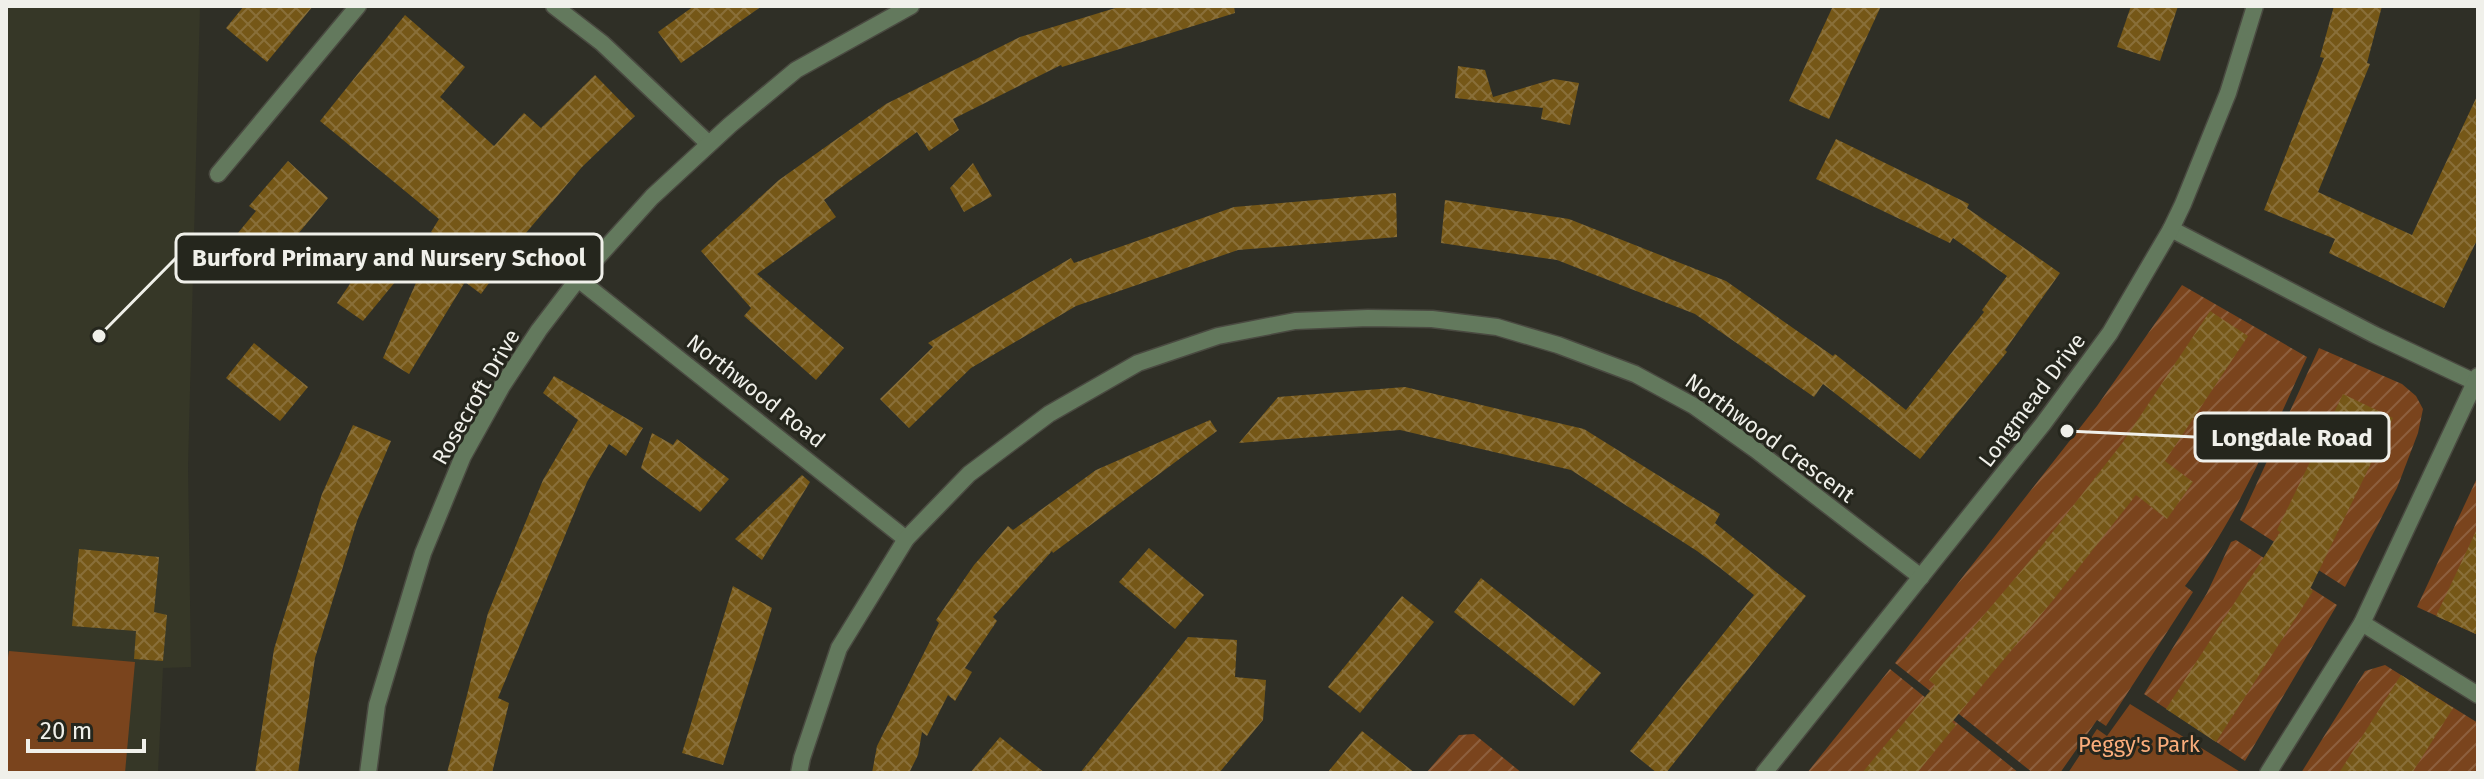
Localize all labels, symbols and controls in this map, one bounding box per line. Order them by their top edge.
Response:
callout: Burford Primary and Nursery School [176,234,602,282]
text: Burford Primary and Nursery School [192,244,587,272]
street label: Rosecroft Drive [426,324,526,470]
street label: Longmead Drive [1973,328,2091,472]
street label: Northwood Road [681,329,831,453]
street label: Northwood Crescent [1680,368,1860,509]
callout: Longdale Road [2195,413,2389,461]
text: Longdale Road [2211,424,2373,452]
scale bar [28,703,144,753]
text: 20 m [40,717,92,745]
park label: Peggy's Park [2078,731,2201,758]

